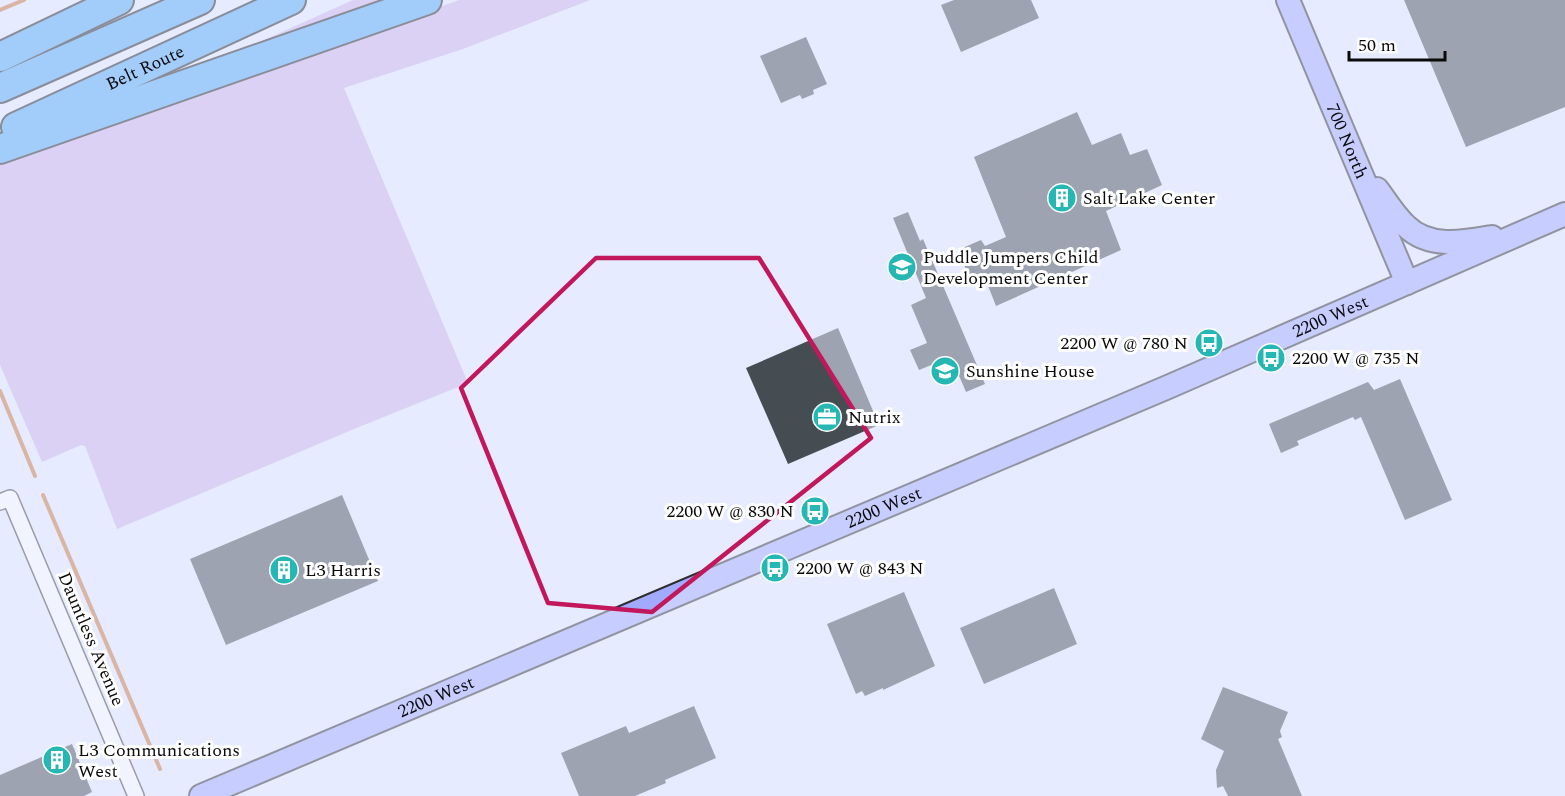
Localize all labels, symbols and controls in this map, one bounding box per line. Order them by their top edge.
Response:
scale bar [1349,24,1445,62]
text: 50 m [1358,32,1396,59]
street label: Belt Route [101,38,189,97]
street label: 700 North [1319,99,1375,183]
building icon: Salt Lake Center [1046,182,1078,214]
place label: Salt Lake Center [1083,185,1215,212]
place label: Puddle Jumpers Child Development Center [923,244,1099,292]
school or university icon: Puddle Jumpers Child Development Center [886,251,918,283]
street label: 2200 West [1288,288,1373,345]
bus stop icon: 2200 W @ 780 N [1193,327,1225,359]
place label: 2200 W @ 780 N [1060,330,1188,357]
bus stop icon: 2200 W @ 735 N [1255,342,1287,374]
place label: 2200 W @ 735 N [1292,345,1420,372]
school or university icon: Sunshine House [929,355,961,387]
place label: Sunshine House [966,358,1095,385]
office icon: Nutrix [811,401,843,433]
place label: Nutrix [848,404,901,431]
street label: 2200 West [841,479,926,535]
bus stop icon: 2200 W @ 830 N [799,495,831,527]
place label: 2200 W @ 830 N [666,498,794,525]
bus stop icon: 2200 W @ 843 N [759,552,791,584]
building icon: L3 Harris [268,554,300,586]
place label: 2200 W @ 843 N [796,555,924,582]
place label: L3 Harris [305,557,381,584]
street label: Dauntless Avenue [51,568,131,710]
street label: 2200 West [394,669,478,725]
place label: L3 Communications West [78,737,240,785]
building icon: L3 Communications West [41,744,73,776]

